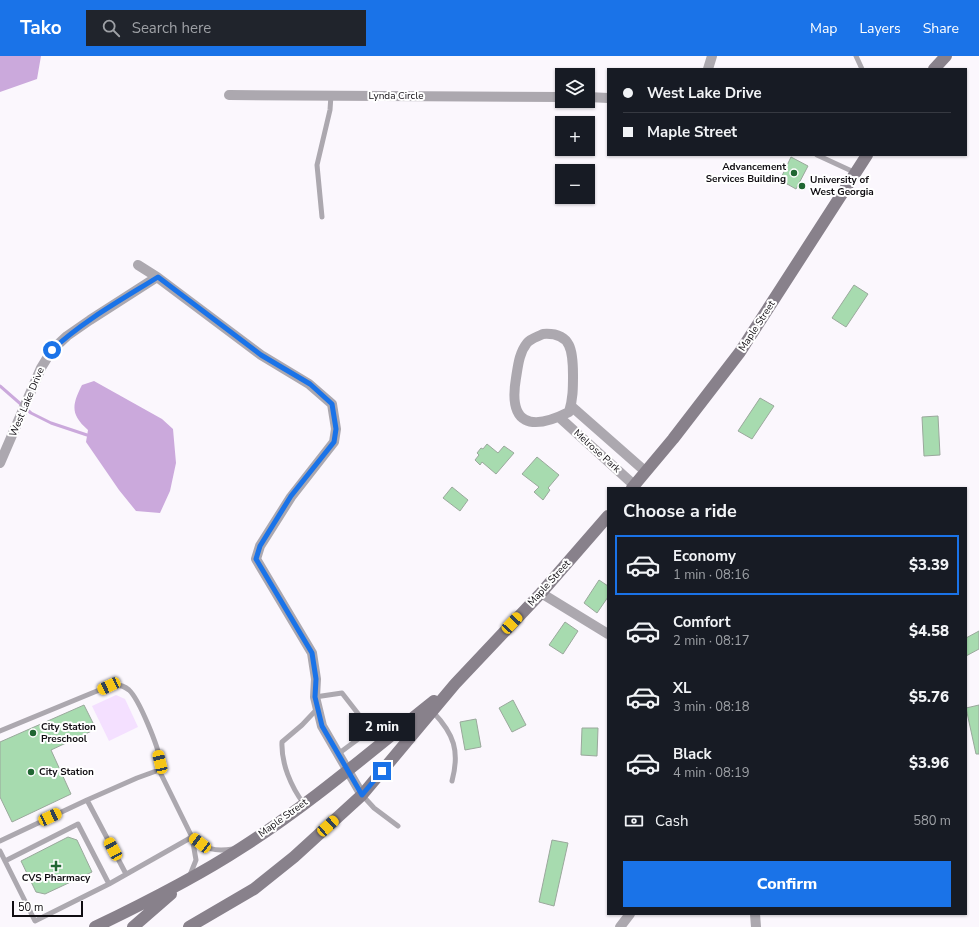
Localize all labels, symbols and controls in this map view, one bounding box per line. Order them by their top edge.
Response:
search box [86,10,366,46]
text: Tako [20,15,62,41]
icon: search [100,17,122,39]
text: Search here [132,18,211,38]
text: Map [810,19,837,38]
text: Layers [859,19,901,38]
text: Share [923,19,959,38]
map controls [555,68,595,204]
button: layers [555,68,595,108]
text: West Lake Drive [647,83,762,103]
street label: Lynda Circle [369,89,423,103]
button: + [555,116,595,156]
text: Maple Street [647,122,737,142]
place label: Advancement Services Building [706,160,786,186]
button: − [555,164,595,204]
marker: Advancement Services Building [789,168,799,178]
place label: University of West Georgia [810,173,874,199]
marker: University of West Georgia [797,181,807,191]
street label: Maple Street [735,298,779,354]
route start [43,341,61,359]
street label: West Lake Drive [6,365,48,439]
street label: Melrose Park [571,426,624,476]
text: Choose a ride [623,499,737,523]
text: Economy [673,546,736,566]
icon: car [625,547,661,583]
text: $3.39 [909,555,949,575]
street label: Maple Street [524,556,574,609]
text: 1 min · 08:16 [673,566,749,584]
car [499,610,525,636]
text: Comfort [673,612,730,632]
icon: car [625,613,661,649]
text: $4.58 [909,621,949,641]
text: 2 min · 08:17 [673,632,749,650]
car [96,675,122,697]
text: XL [673,678,692,698]
icon: car [625,679,661,715]
text: $5.76 [909,687,949,707]
text: 3 min · 08:18 [673,698,749,716]
callout: 2 min [349,713,415,741]
text: 2 min [365,718,399,736]
place label: City Station Preschool [41,720,96,746]
marker: City Station Preschool [28,728,38,738]
text: Black [673,744,711,764]
icon: car [625,745,661,781]
car [151,749,169,775]
text: $3.96 [909,753,949,773]
route end [373,762,391,780]
text: 4 min · 08:19 [673,764,749,782]
place label: City Station [39,765,94,779]
marker: City Station [26,767,36,777]
street label: Maple Street [256,795,311,841]
car [37,806,63,828]
icon: cash [623,810,645,832]
text: Cash [655,811,689,831]
text: 580 m [913,812,951,830]
car [315,814,341,838]
car [187,831,213,855]
car [102,836,124,862]
marker: CVS Pharmacy [51,861,61,871]
button: Confirm [623,861,951,907]
place label: CVS Pharmacy [22,871,91,885]
scale bar [12,899,83,918]
text: 50 m [18,900,43,915]

